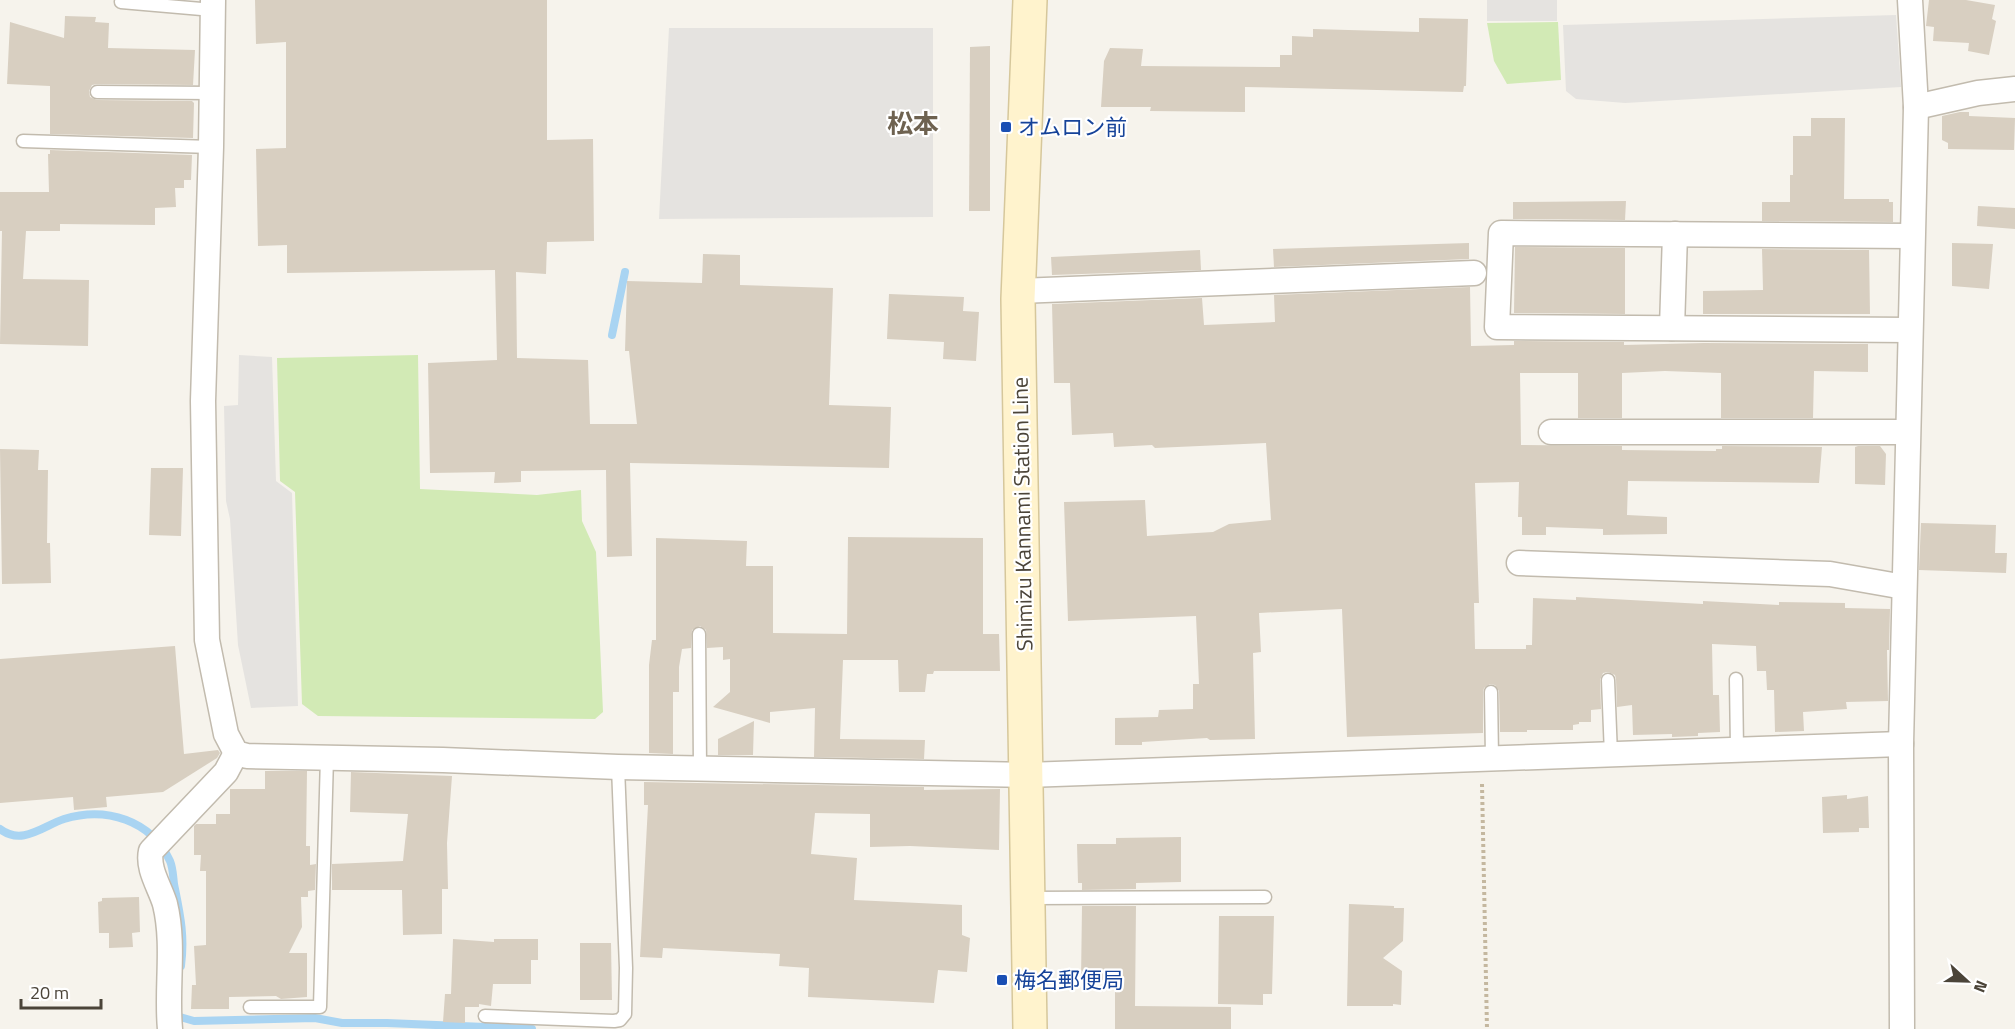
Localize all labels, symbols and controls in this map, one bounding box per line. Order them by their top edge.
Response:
district label: 松本 [887,104,939,143]
place label: オムロン前 [1018,110,1127,144]
marker: オムロン前 [999,120,1013,134]
street label: Shimizu Kannami Station Line [1003,377,1041,651]
north arrow [1937,951,1997,1011]
place label: 梅名郵便局 [1014,963,1124,997]
scale bar [21,972,100,1010]
marker: 梅名郵便局 [995,973,1009,987]
text: N [1968,977,1994,996]
text: 20 m [30,979,69,1006]

